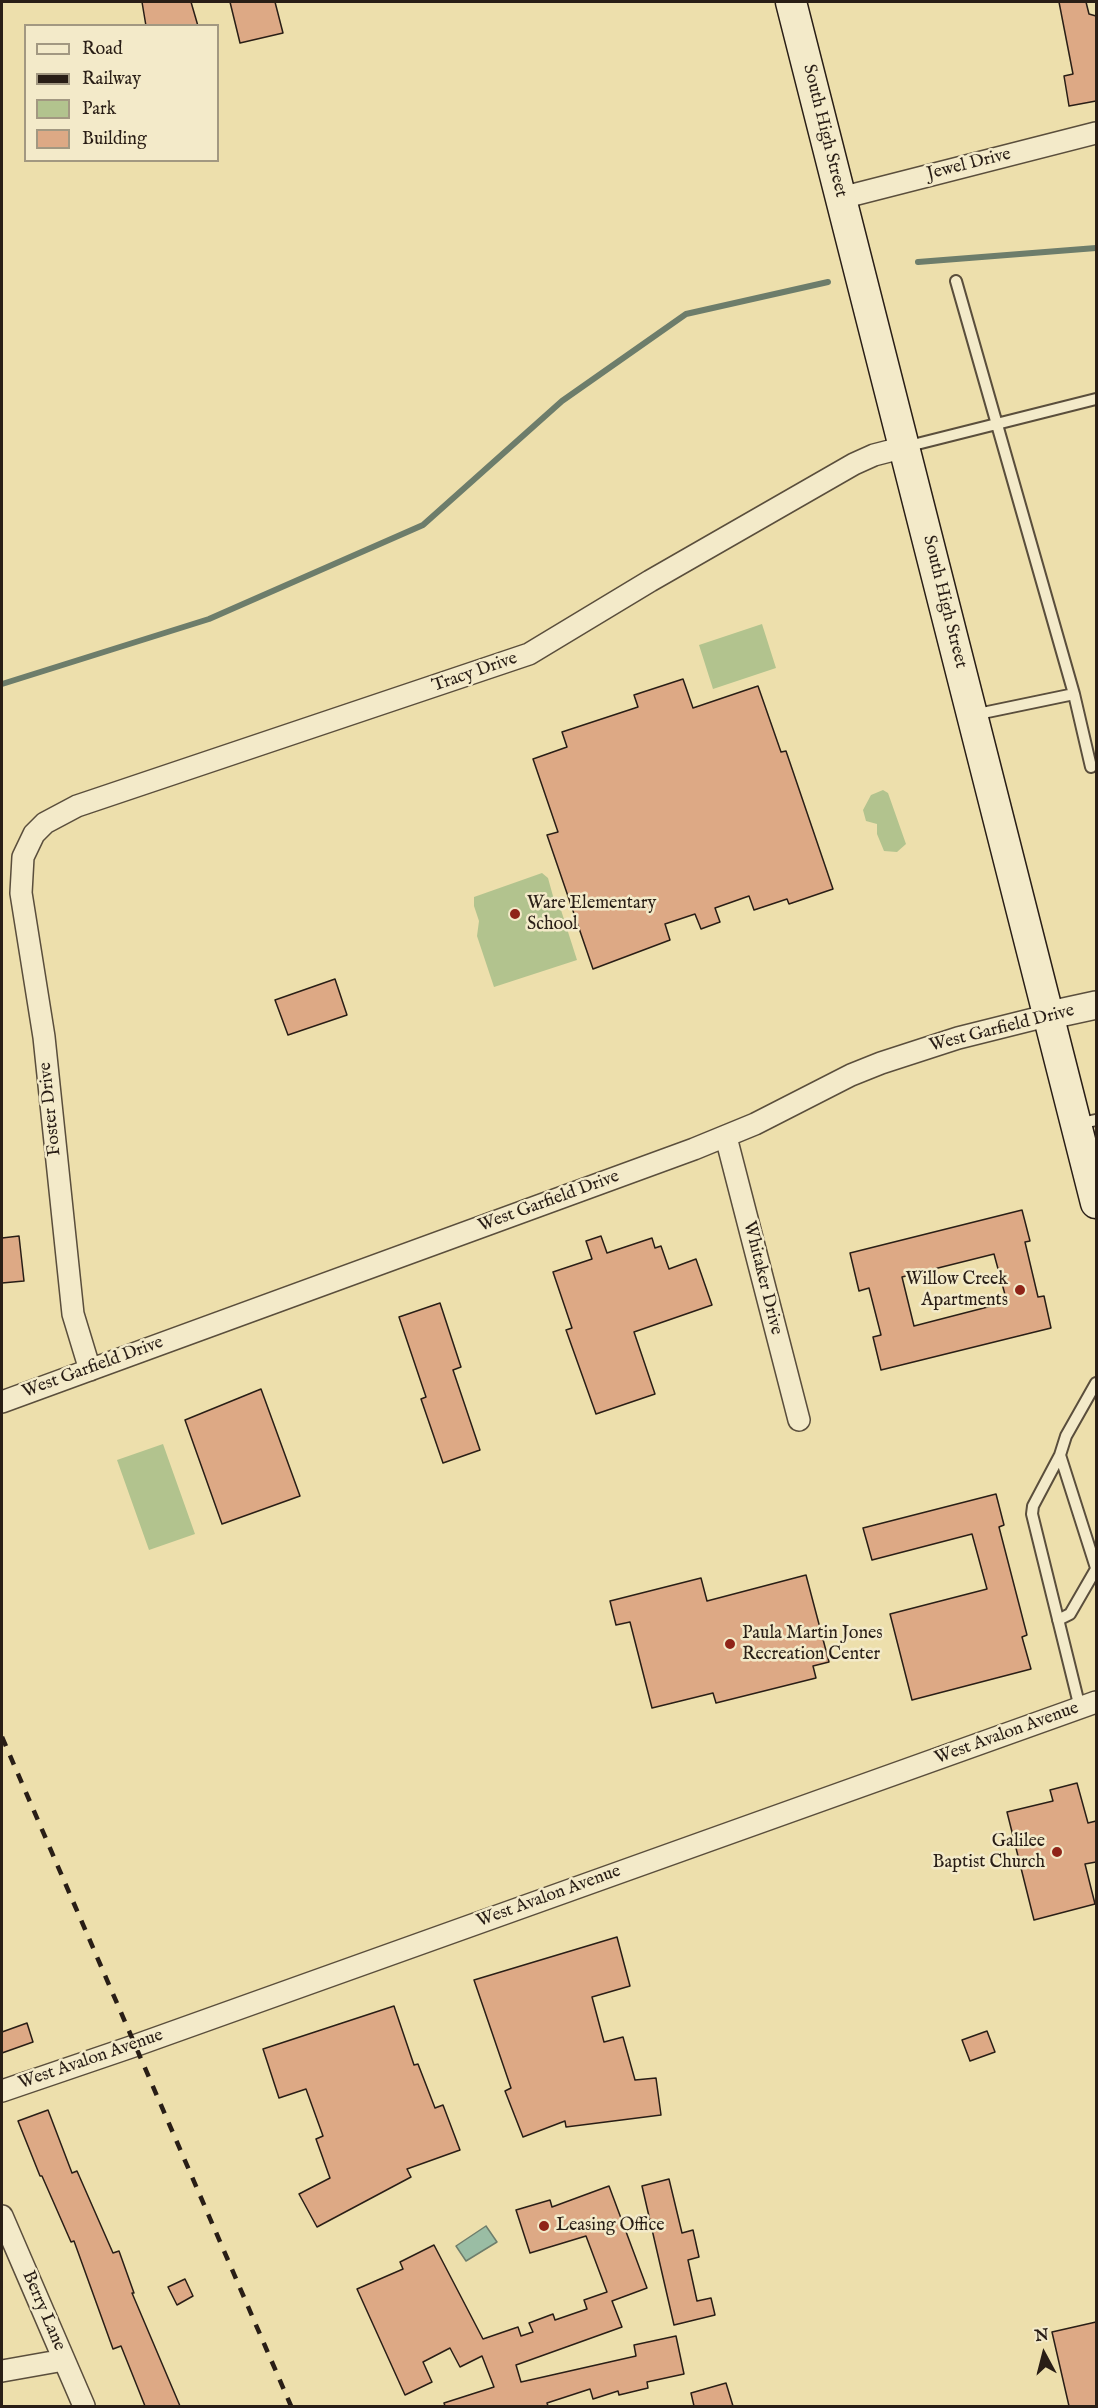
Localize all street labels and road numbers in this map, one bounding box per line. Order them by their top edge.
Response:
street label: South High Street [797,62,851,200]
street label: Jewel Drive [925,144,1013,186]
street label: South High Street [917,533,971,671]
street label: Tracy Drive [430,648,520,698]
street label: West Garfield Drive [927,1001,1077,1057]
street label: Foster Drive [35,1061,67,1157]
street label: West Garfield Drive [475,1166,623,1238]
street label: Whitaker Drive [737,1219,787,1337]
street label: West Garfield Drive [19,1332,167,1404]
street label: West Avalon Avenue [932,1698,1082,1770]
street label: West Avalon Avenue [474,1861,624,1933]
street label: West Avalon Avenue [16,2025,166,2095]
street label: Berry Lane [17,2268,69,2354]

